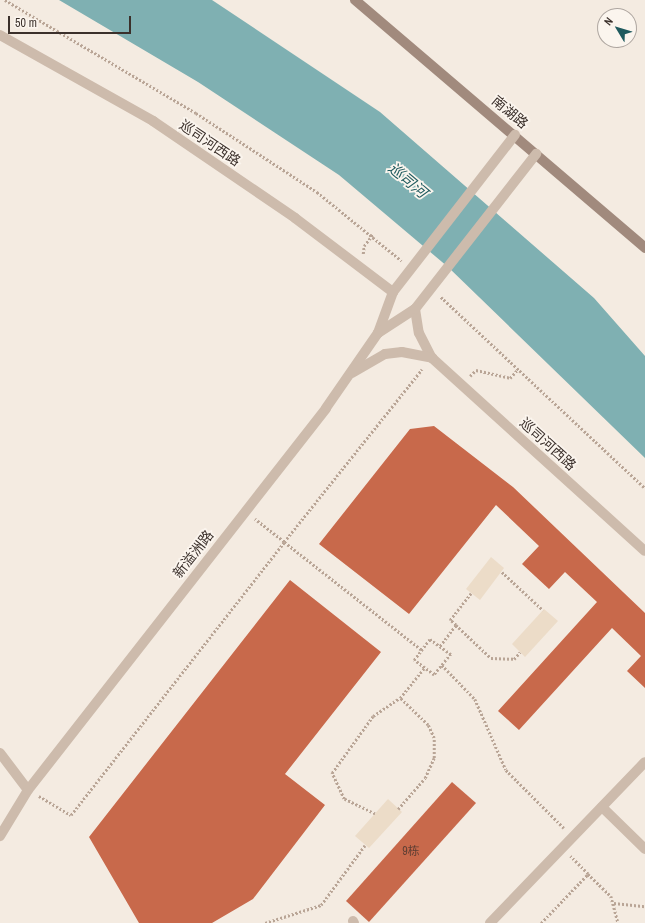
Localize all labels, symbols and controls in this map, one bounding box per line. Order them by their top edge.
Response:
scale bar [10,8,133,34]
north arrow [597,8,637,48]
text: N [601,14,616,28]
text: 50 m [15,15,37,31]
street label: 南湖路 [489,92,531,132]
street label: 巡司河西路 [176,116,244,170]
water label: 巡司河 [385,159,431,201]
street label: 巡司河西路 [516,414,580,474]
street label: 新溢洲路 [169,527,217,581]
house number: 9栋 [402,845,420,859]

